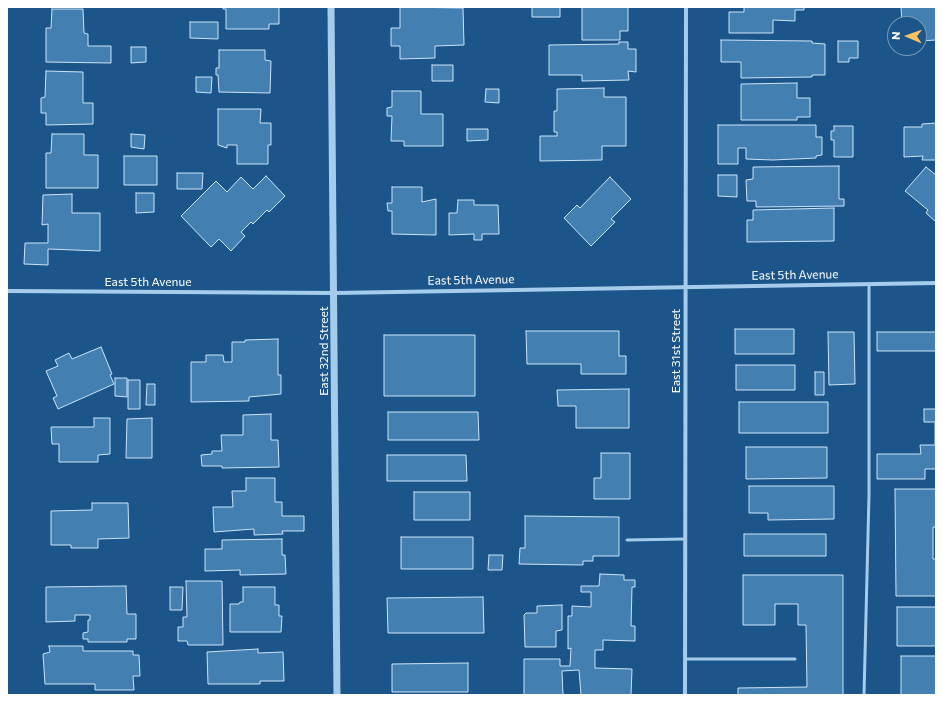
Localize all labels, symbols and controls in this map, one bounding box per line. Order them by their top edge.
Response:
north arrow [887,16,927,56]
text: N [889,31,902,40]
street label: East 5th Avenue [751,267,839,283]
street label: East 5th Avenue [427,272,515,288]
street label: East 5th Avenue [104,275,192,289]
street label: East 32nd Street [317,306,331,396]
street label: East 31st Street [669,309,683,393]

